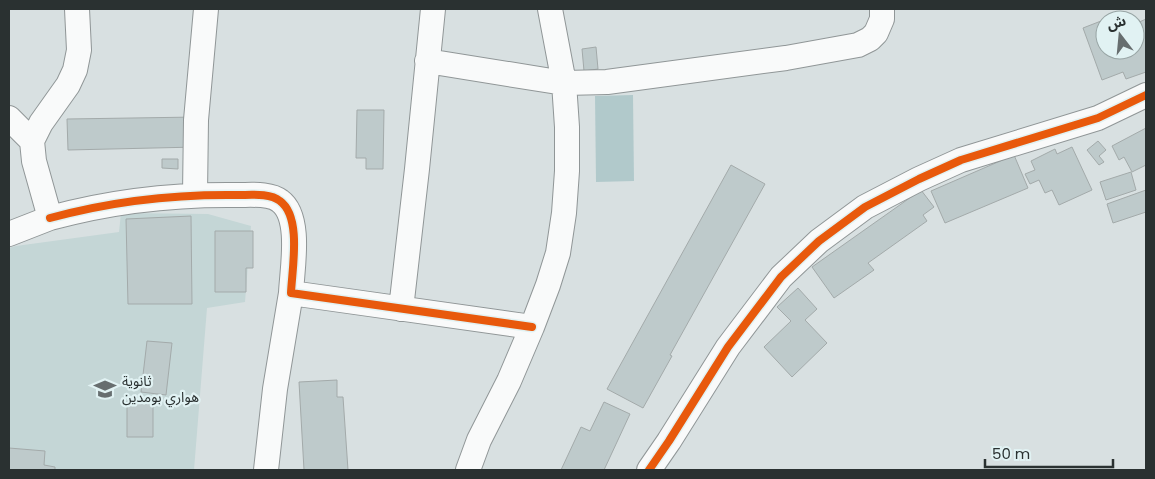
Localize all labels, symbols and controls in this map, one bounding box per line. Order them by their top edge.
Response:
north arrow [1095,10,1145,60]
text: ش [1104,10,1128,35]
place label: ثانوية هواري بومدين [122,371,199,408]
school or university icon: ثانوية هواري بومدين [92,376,118,402]
scale bar [985,436,1112,468]
text: 50 m [992,443,1030,464]

